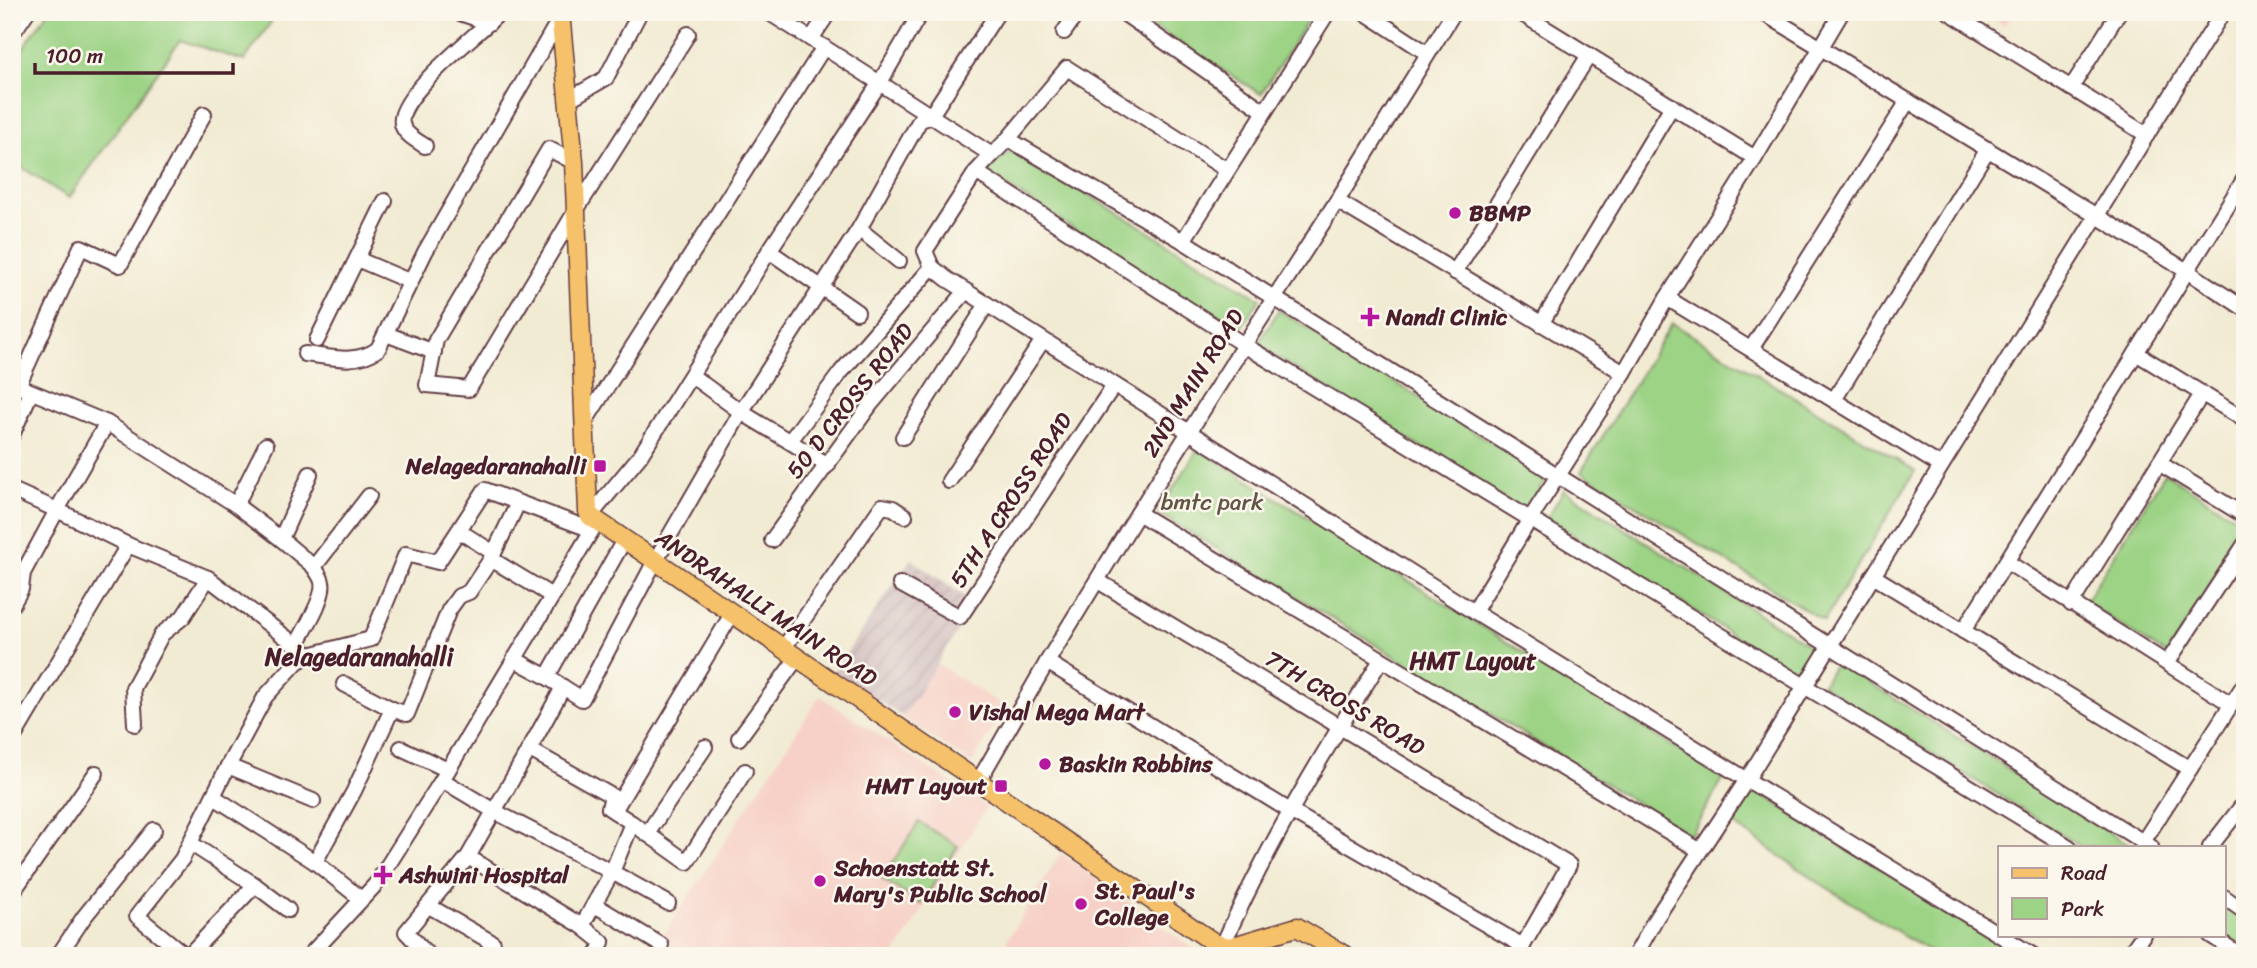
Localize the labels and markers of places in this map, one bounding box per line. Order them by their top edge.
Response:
place label: BBMP [1469,193,1532,234]
marker: BBMP [1447,205,1463,221]
place label: Nandi Clinic [1385,297,1508,338]
marker: Nandi Clinic [1360,307,1380,327]
place label: Nelagedaranahalli [405,446,588,487]
marker: Nelagedaranahalli [592,458,608,474]
place label: Vishal Mega Mart [969,692,1146,733]
marker: Vishal Mega Mart [947,704,963,720]
place label: Baskin Robbins [1059,744,1214,785]
marker: Baskin Robbins [1037,756,1053,772]
place label: HMT Layout [864,766,987,807]
marker: HMT Layout [993,778,1009,794]
place label: Schoenstatt St. Mary's Public School [833,848,1048,915]
place label: Ashwini Hospital [398,855,570,896]
marker: Ashwini Hospital [373,865,393,885]
place label: St. Paul's College [1094,871,1195,938]
marker: Schoenstatt St. Mary's Public School [812,873,828,889]
marker: St. Paul's College [1073,896,1089,912]

